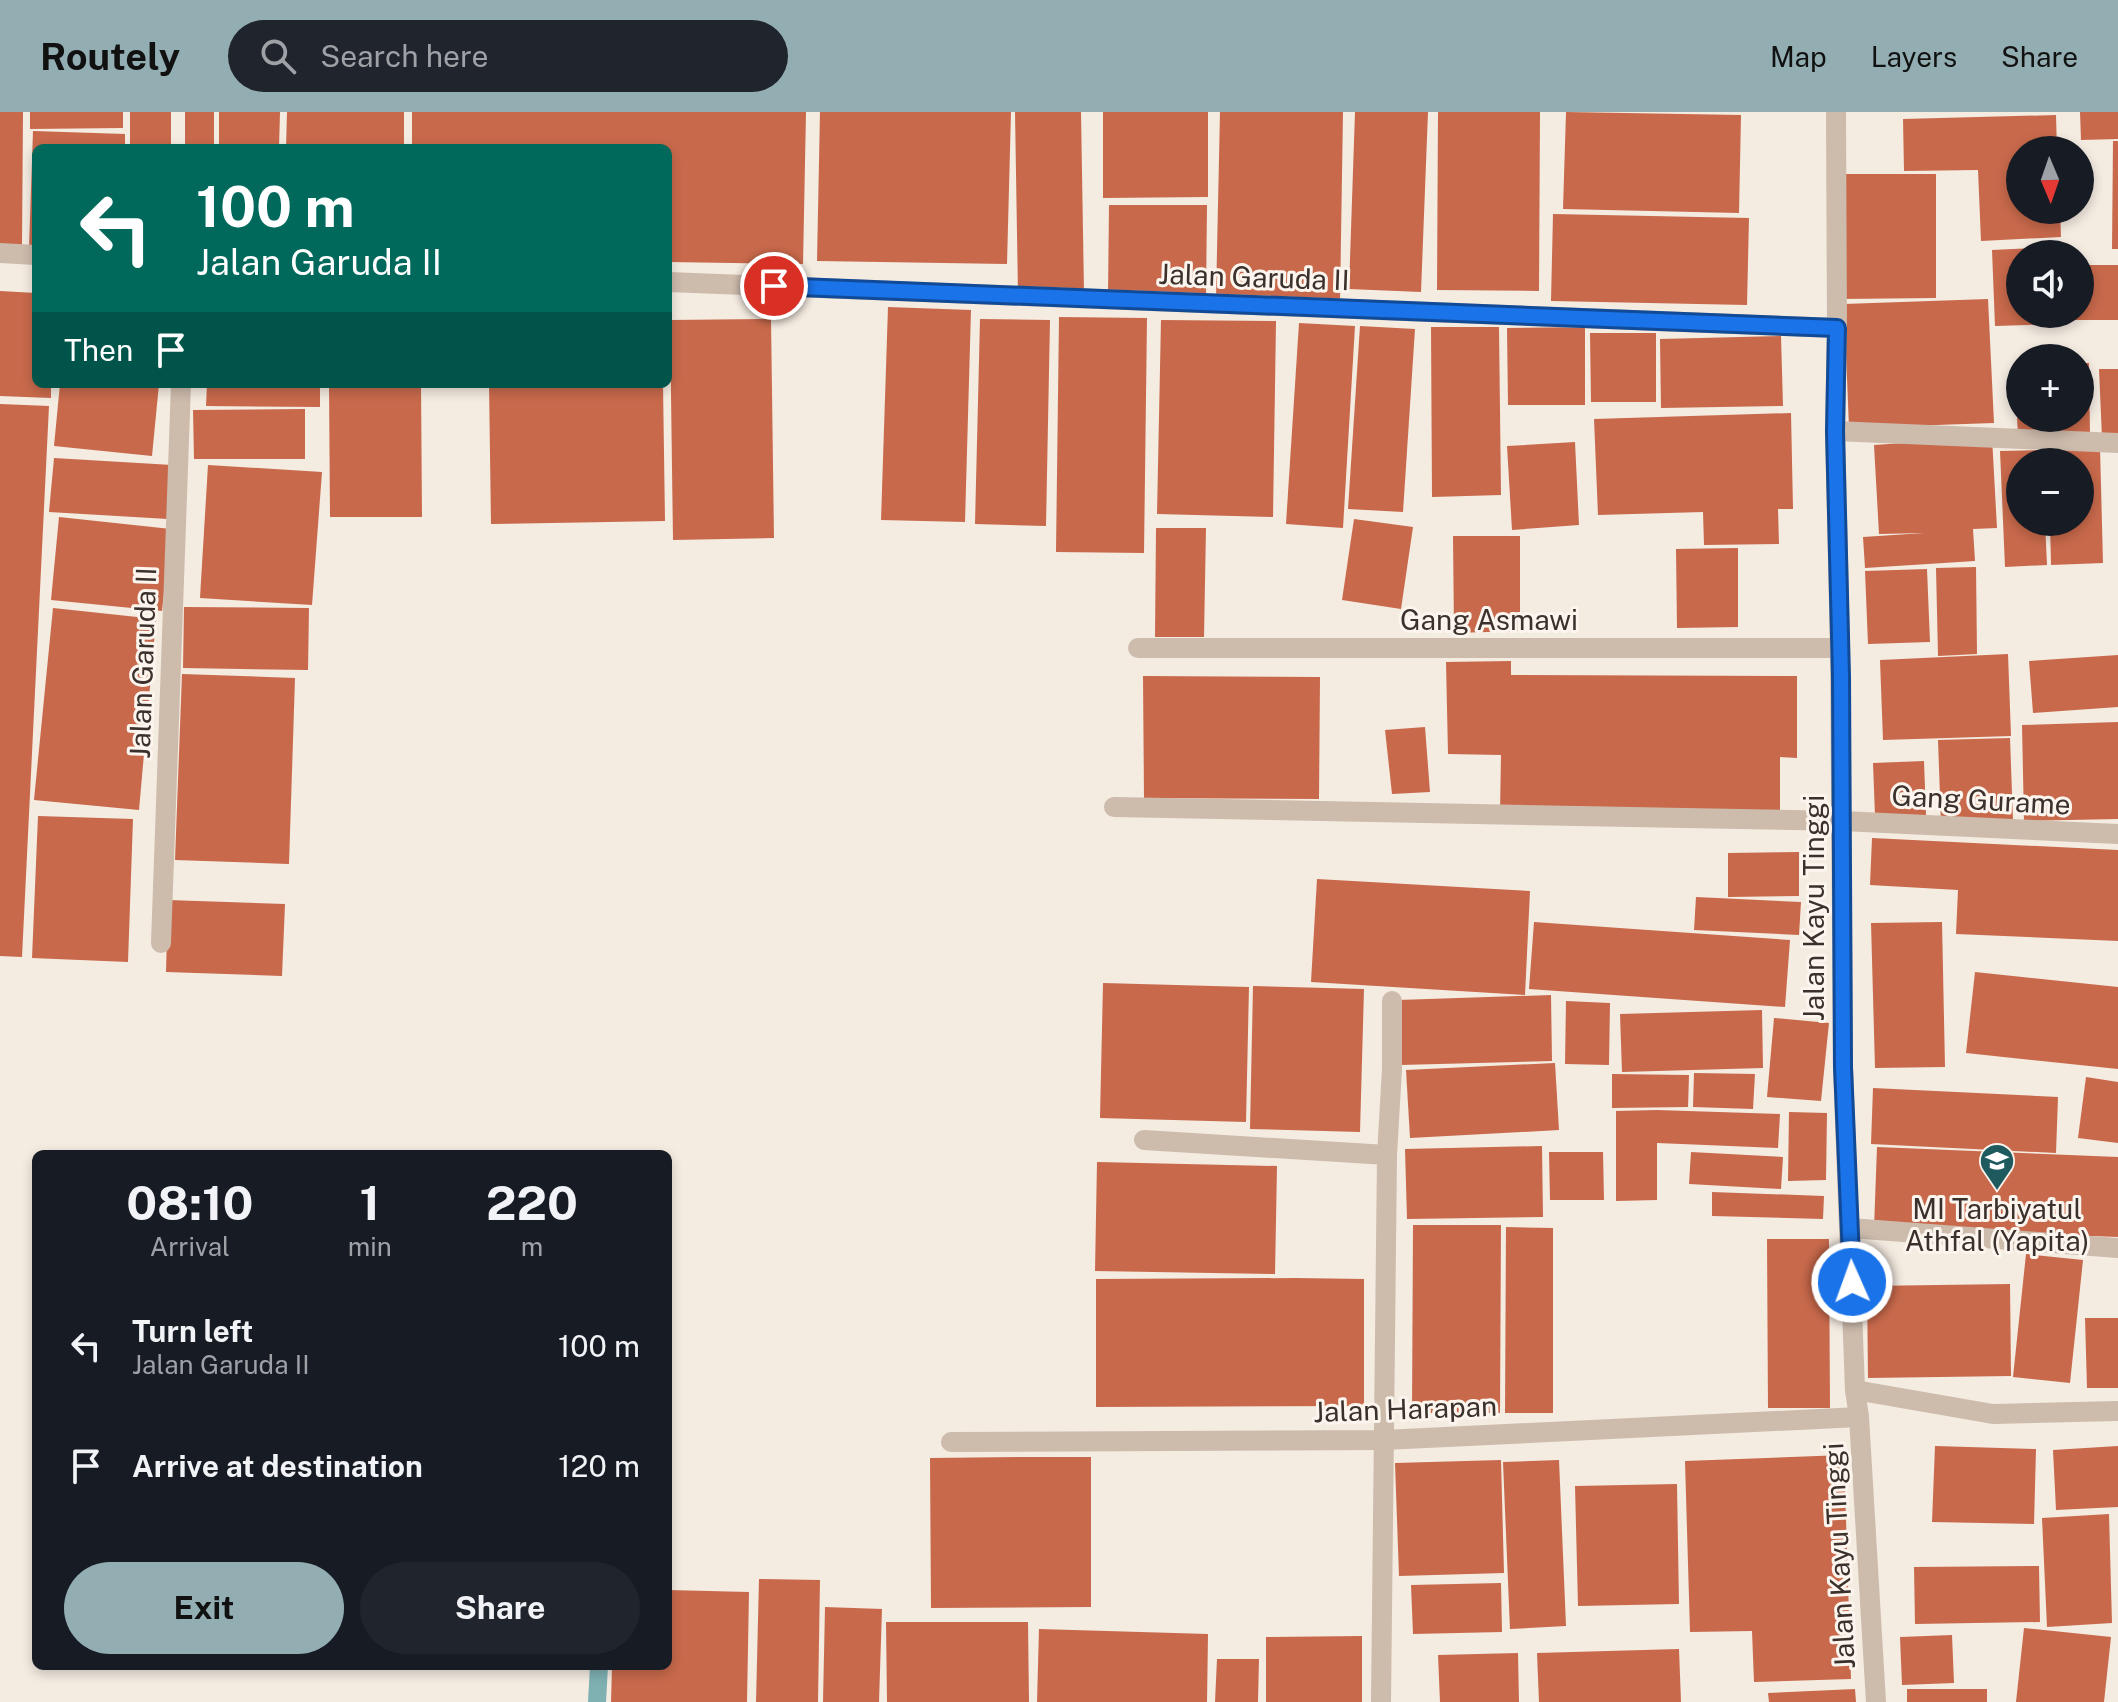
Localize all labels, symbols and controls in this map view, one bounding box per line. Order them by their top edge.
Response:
search box [228,20,788,92]
text: Routely [40,34,180,79]
icon: search [256,34,300,78]
text: Search here [320,38,489,74]
text: Map [1770,40,1827,73]
text: Layers [1871,40,1957,73]
text: Share [2001,40,2078,73]
north arrow [2006,136,2094,224]
map controls [2006,136,2094,536]
text: 100 m [196,174,355,240]
icon: left [64,176,168,280]
button: sound [2006,240,2094,328]
text: Jalan Garuda II [196,241,442,283]
pin [740,252,808,320]
street label: Jalan Garuda II [1158,257,1350,296]
icon: arrive [752,264,796,308]
icon: arrive [149,328,193,372]
text: Then [64,332,133,368]
button: + [2006,344,2094,432]
button: − [2006,448,2094,536]
street label: Jalan Garuda II [123,567,162,759]
street label: Gang Asmawi [1400,603,1578,636]
street label: Gang Gurame [1891,778,2071,821]
street label: Jalan Kayu Tinggi [1797,795,1830,1021]
school or university icon: MI Tarbiyatul Athfal (Yapita) [1978,1142,2016,1192]
text: 08:10 [126,1174,254,1231]
text: 1 [359,1174,380,1231]
text: 220 [486,1174,578,1231]
place label: MI Tarbiyatul Athfal (Yapita) [1905,1192,2089,1257]
text: Arrival [150,1231,230,1262]
text: min [348,1231,392,1262]
text: m [521,1231,543,1262]
position arrow [1810,1240,1894,1324]
text: Turn left [132,1313,253,1349]
icon: left [64,1324,108,1368]
text: 100 m [558,1328,640,1364]
text: Jalan Garuda II [132,1349,310,1380]
street label: Jalan Harapan [1312,1389,1498,1428]
street label: Jalan Kayu Tinggi [1816,1442,1861,1670]
icon: arrive [64,1444,108,1488]
text: Arrive at destination [132,1448,423,1484]
text: 120 m [558,1448,640,1484]
button: Exit [64,1562,344,1654]
button: Share [360,1562,640,1654]

